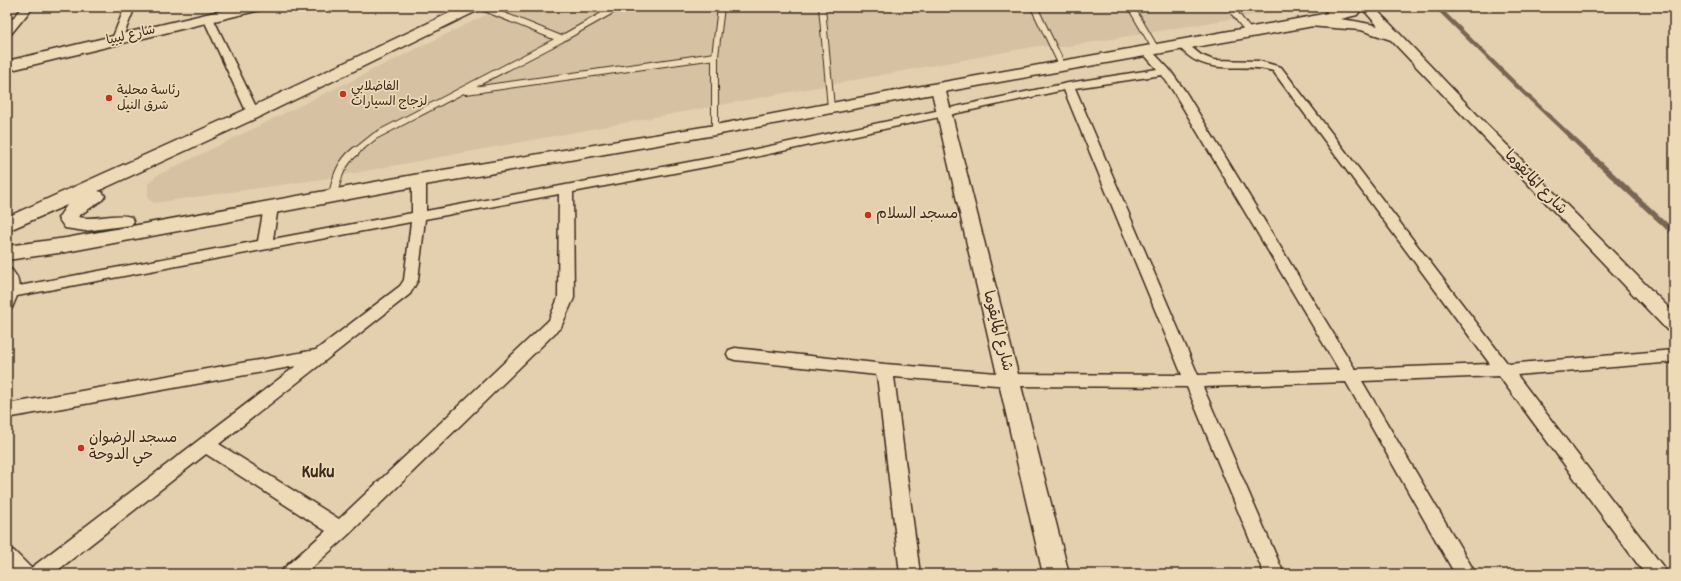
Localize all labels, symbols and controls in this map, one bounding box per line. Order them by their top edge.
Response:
street label: شارع ليبيا [105,21,157,51]
place label: الفاضلابي لزجاج السيارات [351,78,427,112]
place label: رئاسة محلية شرق النيل [117,82,180,116]
marker: الفاضلابي لزجاج السيارات [338,89,348,99]
marker: رئاسة محلية شرق النيل [104,93,114,103]
street label: شارع المايقوما [1498,146,1572,220]
place label: مسجد السلام [876,204,958,226]
marker: مسجد السلام [863,210,873,220]
street label: شارع المايقوما [976,288,1018,374]
place label: مسجد الرضوان حي الدوحة [89,428,177,467]
marker: مسجد الرضوان حي الدوحة [76,443,86,453]
district label: Kuku [302,460,334,487]

